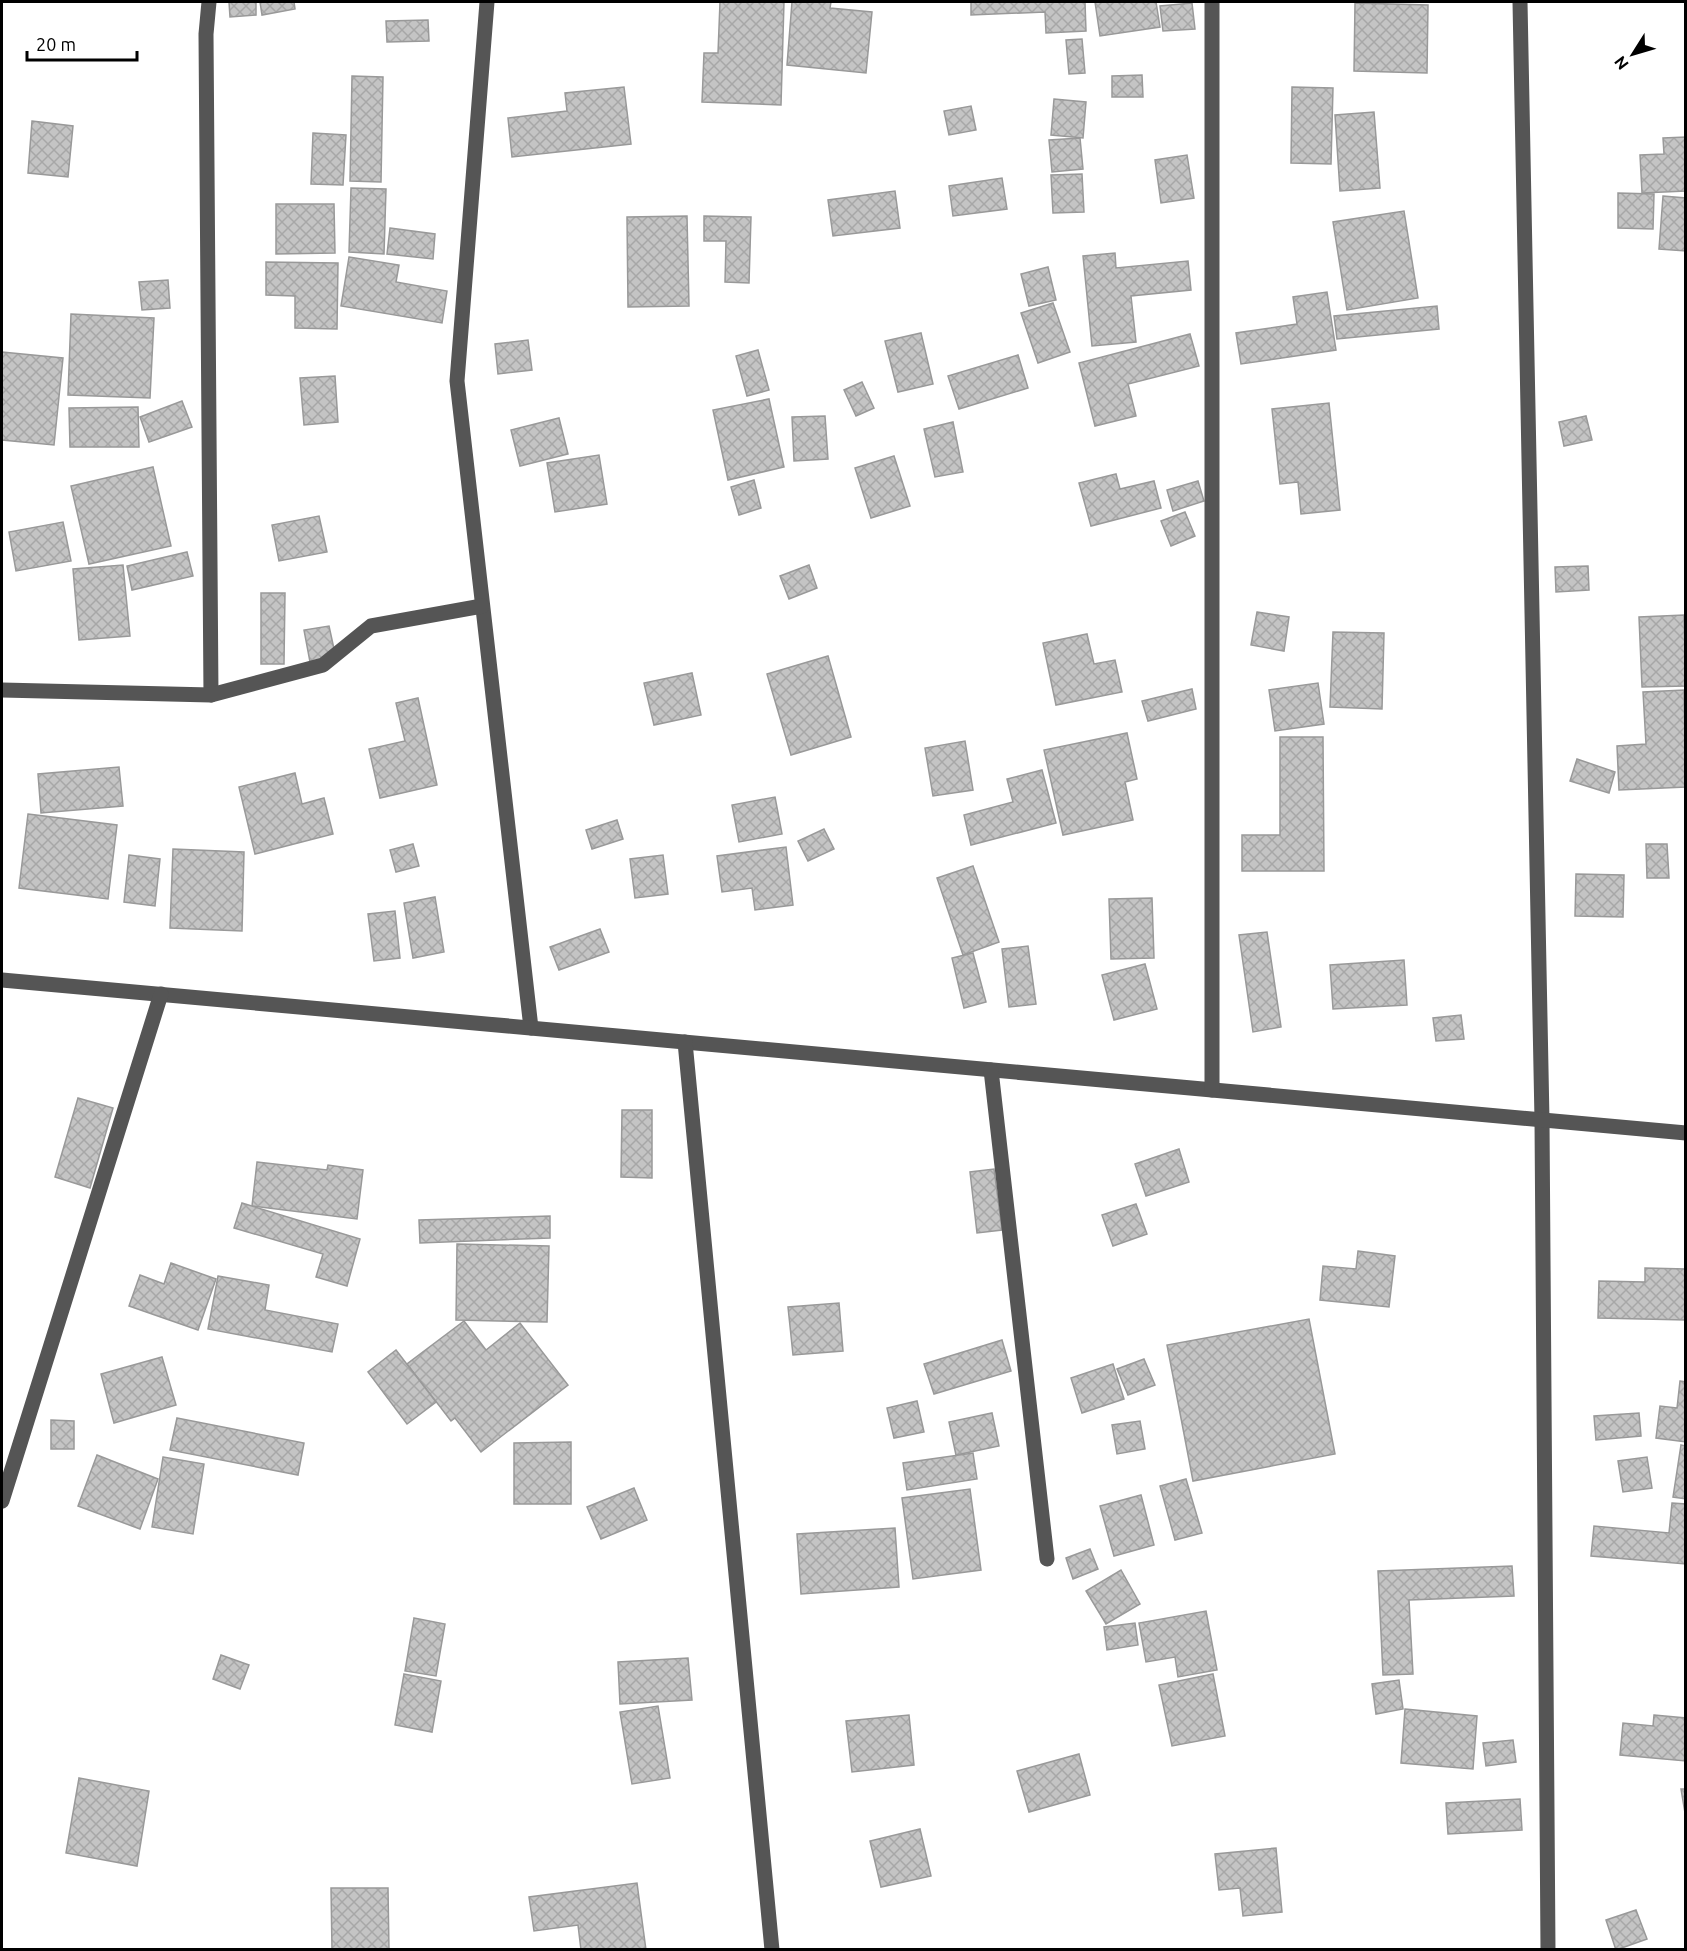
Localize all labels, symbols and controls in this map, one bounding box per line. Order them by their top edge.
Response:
scale bar [27,24,136,62]
north arrow [1603,24,1663,84]
text: 20 m [36,34,76,54]
text: N [1610,53,1632,73]

